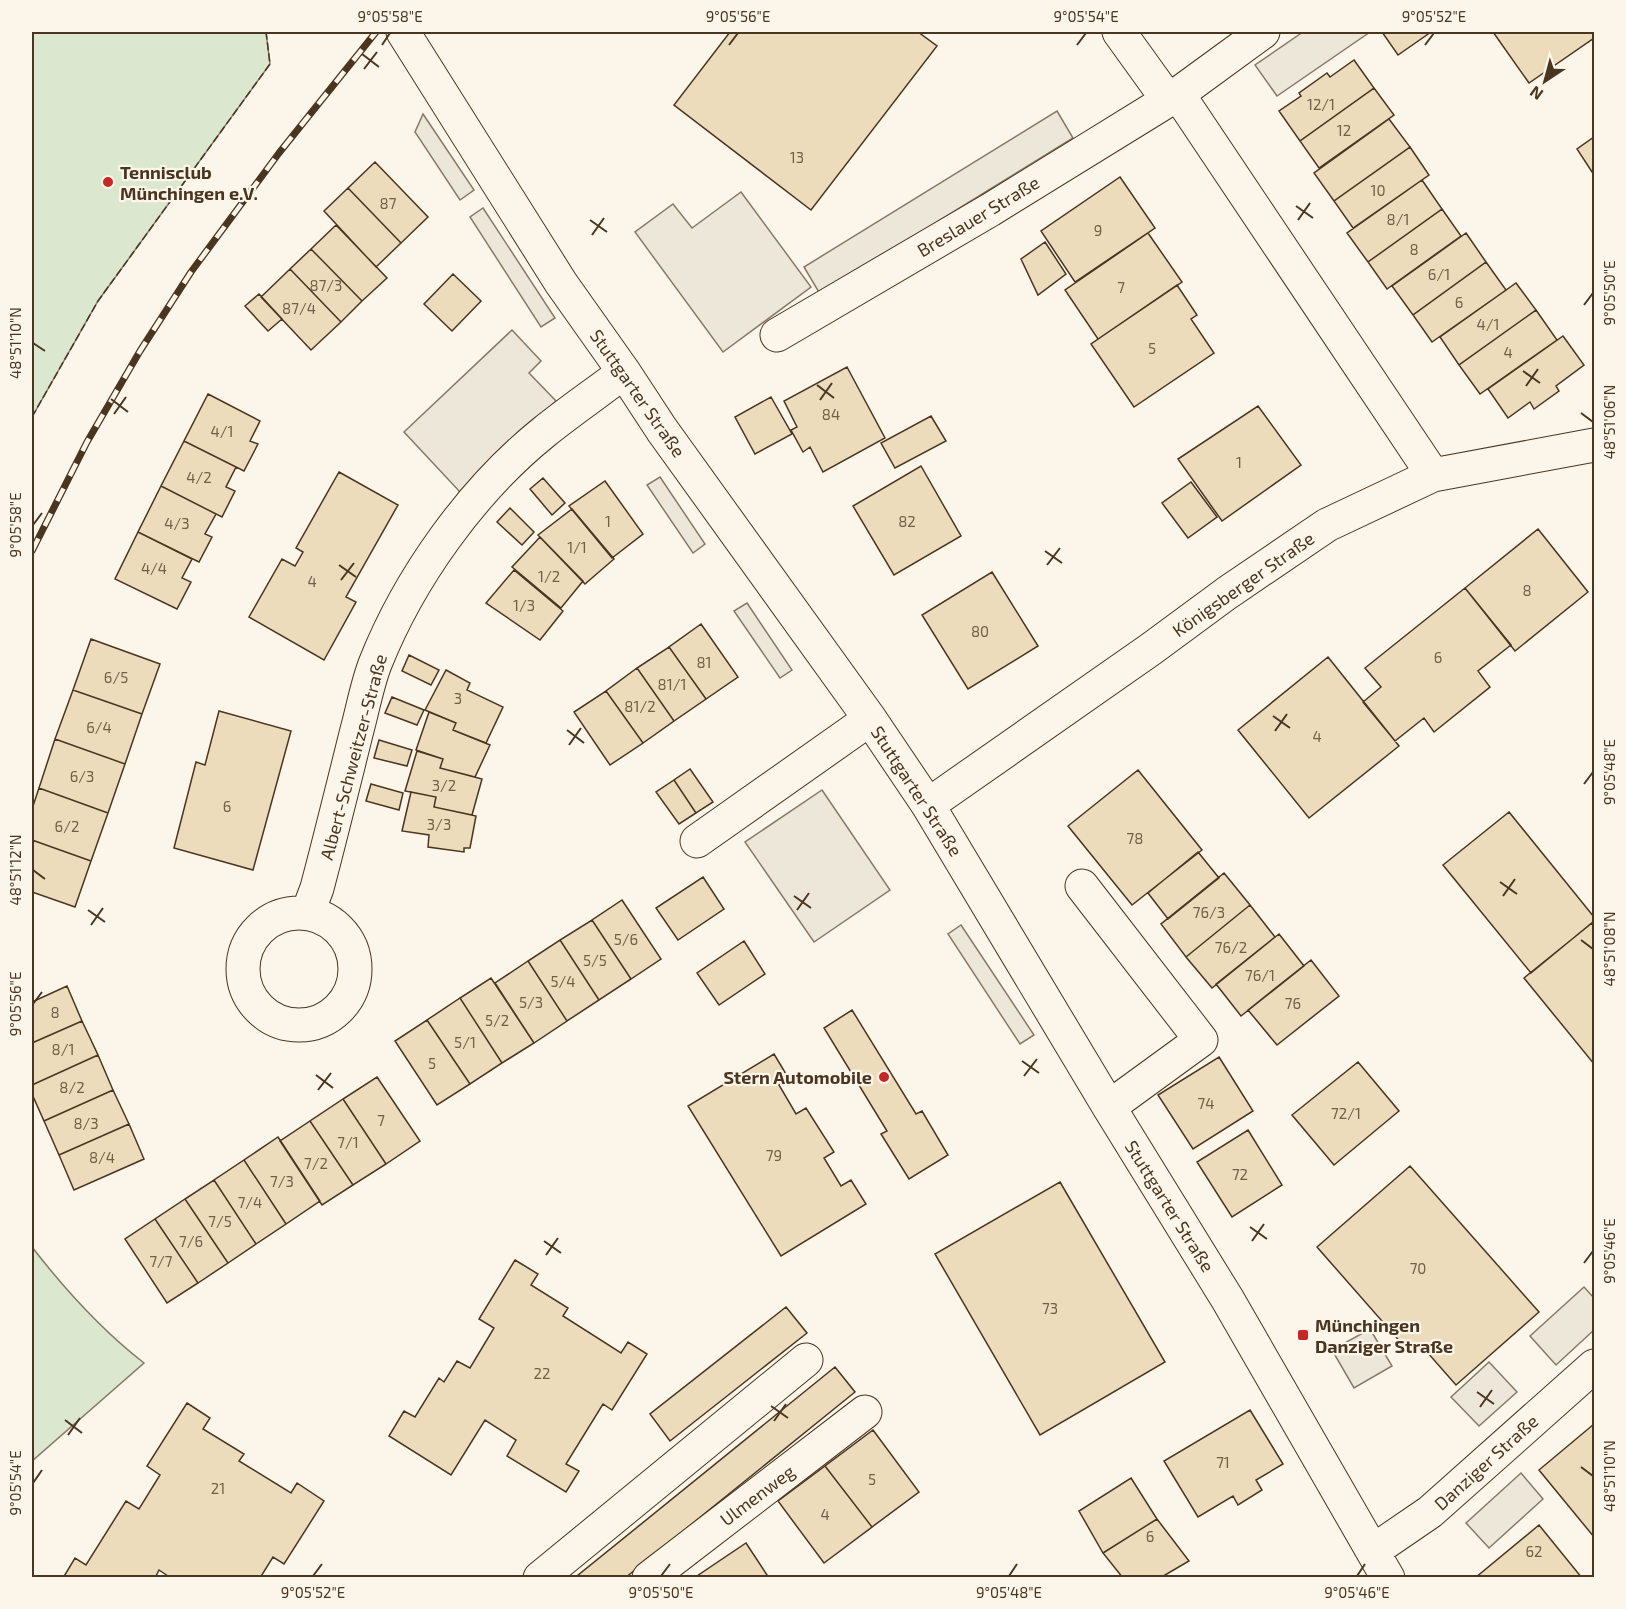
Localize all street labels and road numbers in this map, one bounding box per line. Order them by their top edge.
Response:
street label: Breslauer Straße [913,171,1043,261]
street label: Stuttgarter Straße [586,325,690,461]
street label: Königsberger Straße [1168,527,1318,641]
street label: Albert-Schweitzer-Straße [315,652,391,862]
street label: Stuttgarter Straße [867,722,967,860]
street label: Stuttgarter Straße [1121,1136,1219,1276]
street label: Danziger Straße [1430,1410,1542,1514]
street label: Ulmenweg [715,1460,799,1530]

